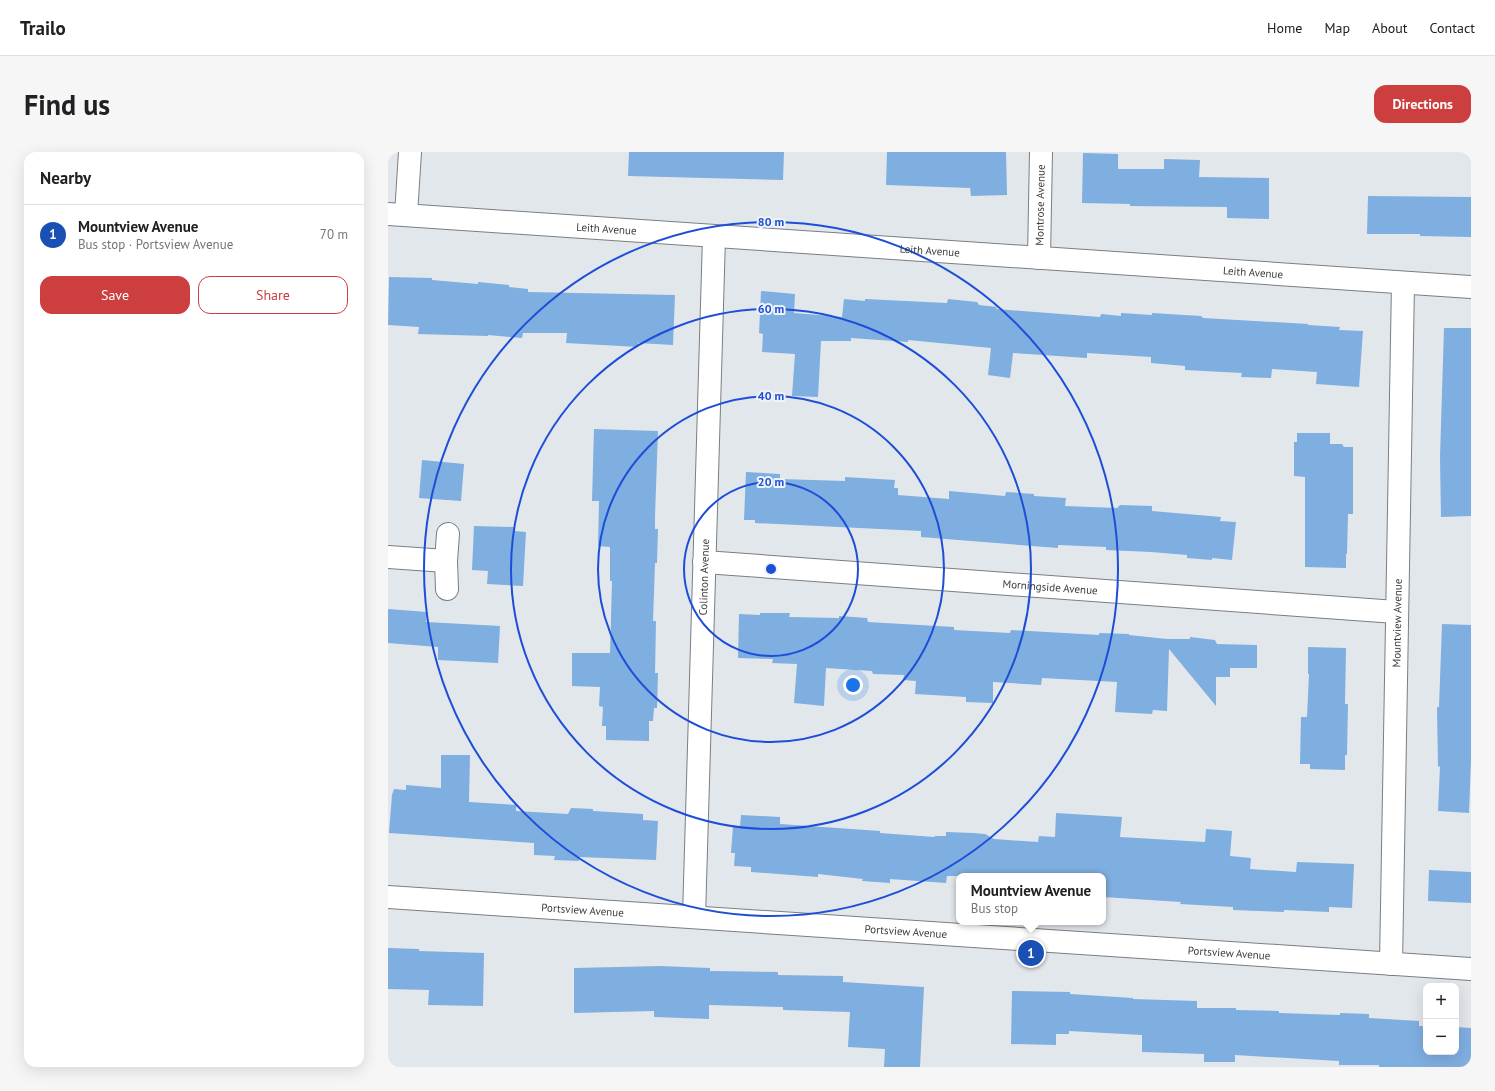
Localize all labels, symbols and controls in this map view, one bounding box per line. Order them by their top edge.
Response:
text: Trailo [20,16,66,40]
text: Home [1267,19,1302,37]
text: Map [1324,19,1350,37]
text: About [1372,19,1408,37]
text: Contact [1430,19,1475,37]
button: Directions [1374,85,1471,123]
text: Find us [24,86,110,123]
street label: Montrose Avenue [1032,164,1048,246]
text: Nearby [40,167,91,189]
text: 80 m [758,214,784,229]
text: Mountview Avenue [78,217,198,236]
street label: Leith Avenue [576,220,637,238]
text: 1 [49,226,57,243]
text: 70 m [320,226,348,243]
text: Bus stop · Portsview Avenue [78,236,233,253]
street label: Leith Avenue [899,242,961,260]
street label: Leith Avenue [1222,263,1284,281]
button: Save [40,276,190,314]
button: Share [198,276,348,314]
text: 60 m [758,301,784,316]
text: 40 m [758,388,784,403]
text: 20 m [758,474,784,489]
street label: Colinton Avenue [696,538,712,616]
centre of rings [764,562,778,576]
street label: Morningside Avenue [1002,577,1099,597]
street label: Mountview Avenue [1389,578,1405,668]
your location [843,675,863,695]
popup [956,873,1106,925]
text: Mountview Avenue [971,881,1091,900]
street label: Portsview Avenue [541,900,625,920]
text: Bus stop [971,900,1018,917]
street label: Portsview Avenue [864,922,948,941]
pin: 1 [1018,938,1044,968]
street label: Portsview Avenue [1187,943,1271,963]
map controls [1423,983,1459,1055]
button: + [1423,983,1459,1019]
button: − [1423,1019,1459,1055]

